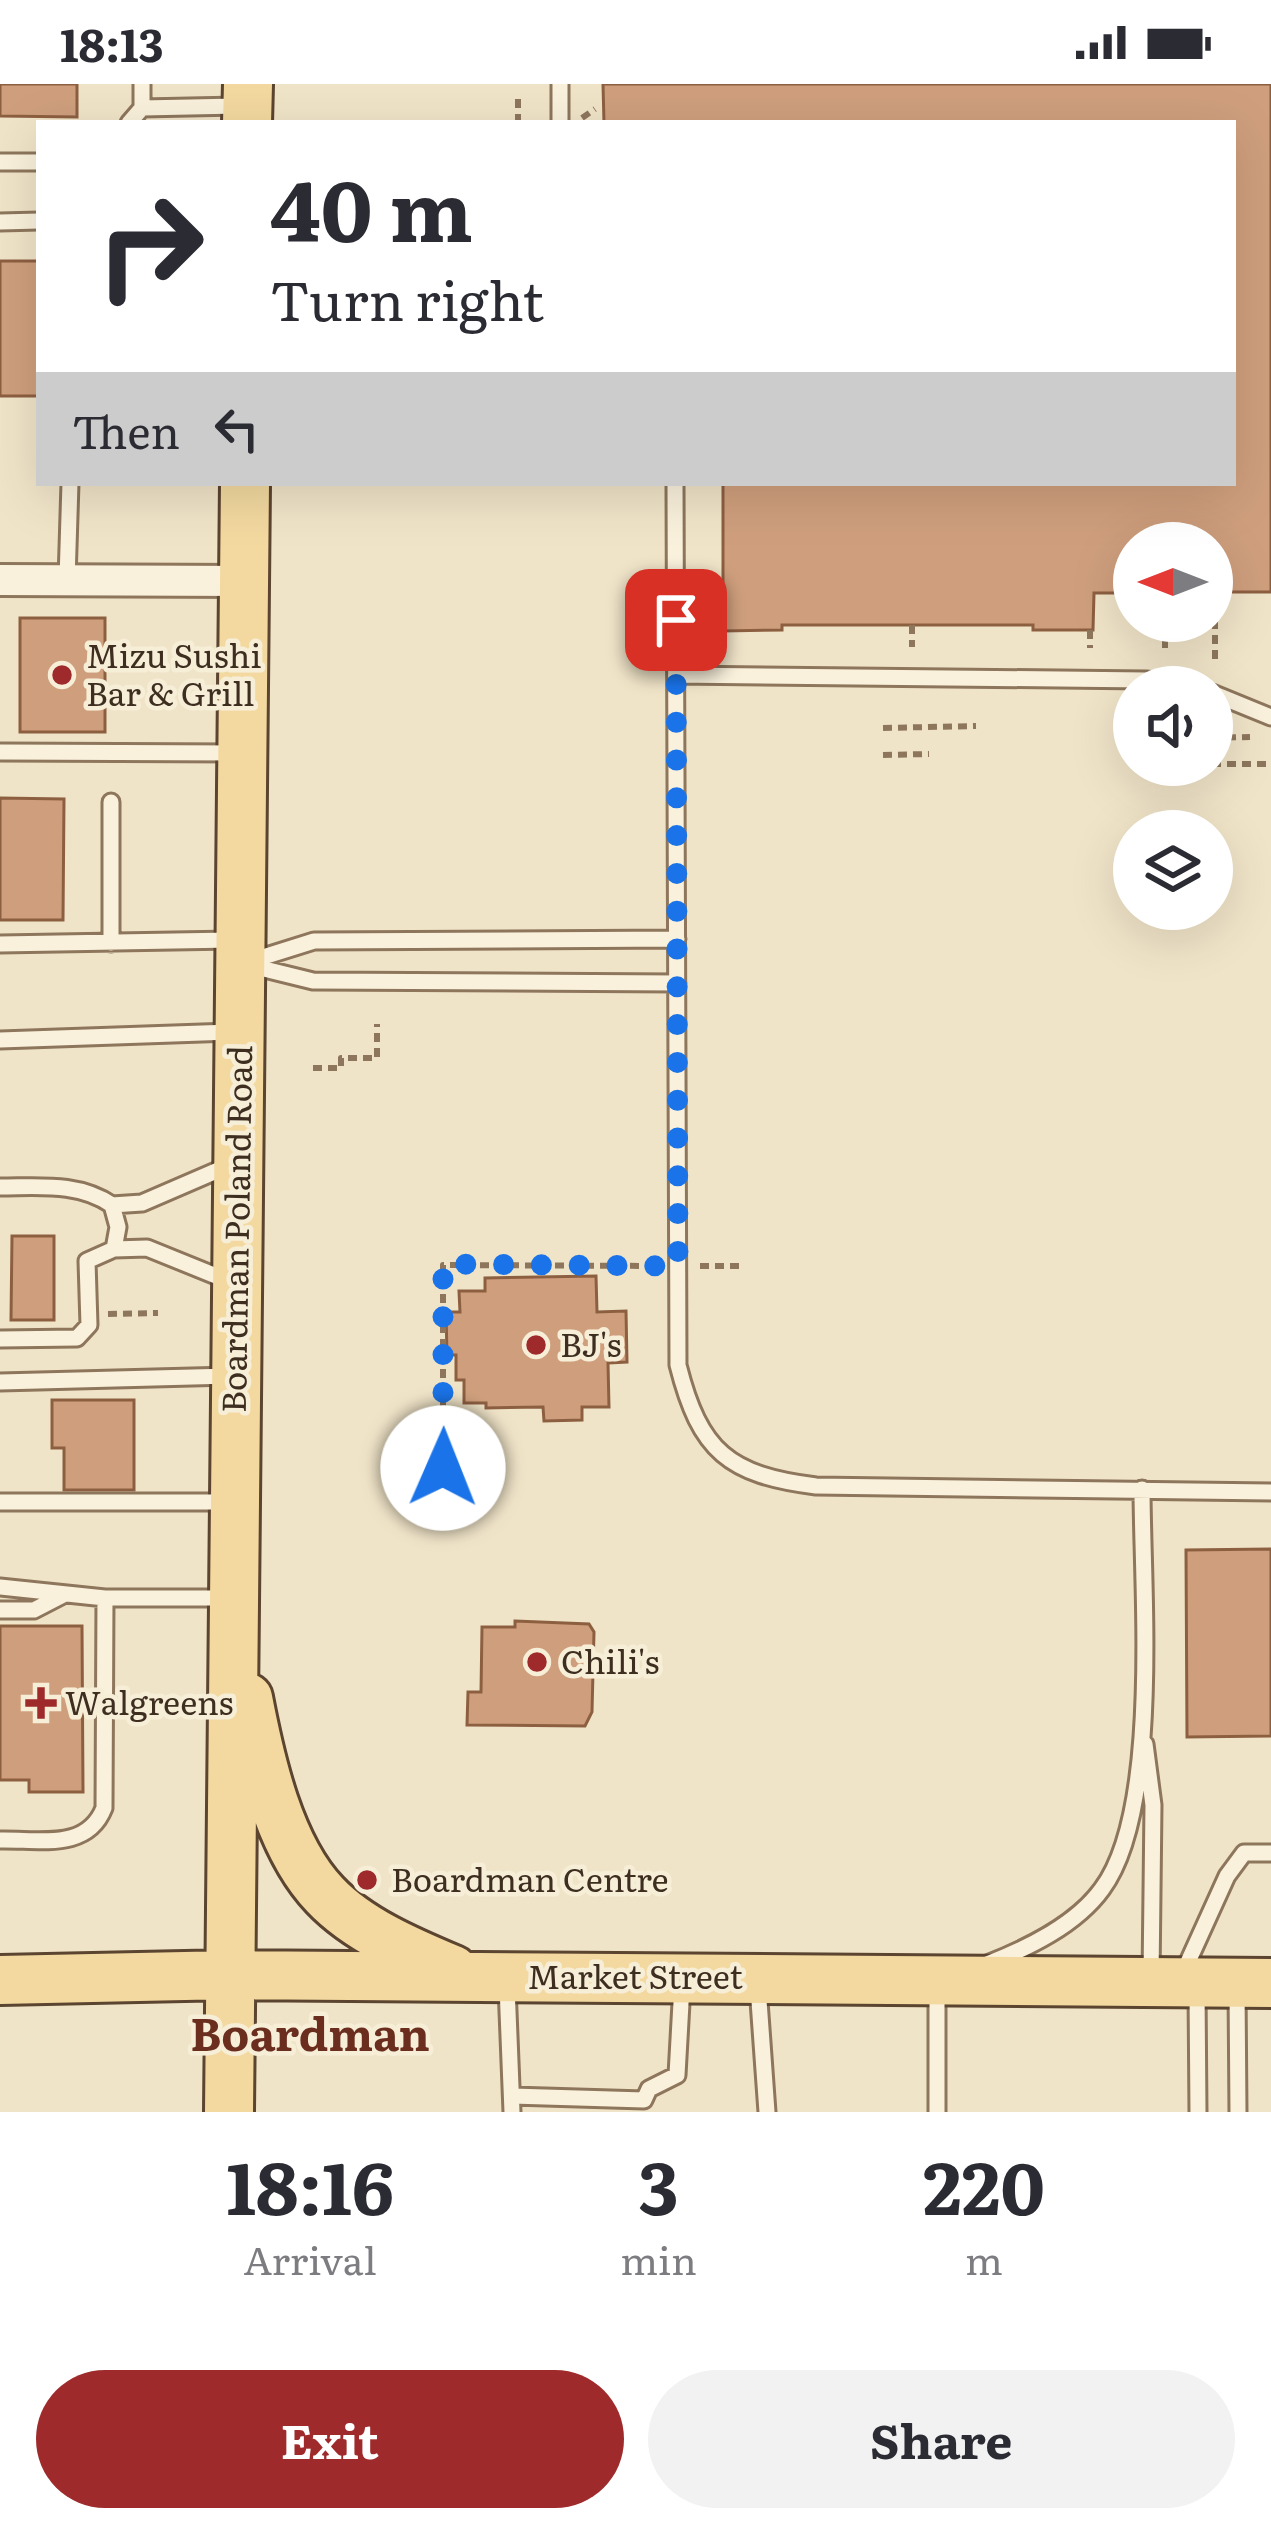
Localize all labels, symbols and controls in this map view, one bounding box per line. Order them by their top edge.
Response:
text: 18:13 [60,9,164,76]
text: 40 m [270,143,473,268]
icon: right [72,168,228,324]
text: Turn right [270,257,544,338]
text: Then [72,396,180,463]
icon: left [204,396,270,462]
north arrow [1113,522,1233,642]
map controls [1113,522,1233,930]
pin [625,569,727,671]
icon: arrive [643,587,709,653]
place label: Mizu Sushi Bar & Grill [86,629,261,716]
marker: Mizu Sushi Bar & Grill [49,662,75,688]
button: sound [1113,666,1233,786]
button: layers [1113,810,1233,930]
street label: Boardman Poland Road [207,1045,262,1413]
place label: BJ's [560,1318,622,1367]
marker: BJ's [523,1332,549,1358]
position arrow [380,1405,506,1531]
place label: Chili's [561,1635,659,1684]
marker: Chili's [524,1649,550,1675]
place label: Walgreens [65,1676,233,1725]
marker: Walgreens [28,1690,54,1716]
place label: Boardman Centre [391,1853,669,1902]
marker: Boardman Centre [354,1867,380,1893]
street label: Market Street [527,1950,743,1999]
district label: Boardman [190,1998,430,2065]
text: 18:16 [226,2130,394,2237]
text: 3 [638,2130,679,2237]
text: 220 [923,2130,1045,2237]
text: Arrival [244,2229,377,2287]
text: min [620,2229,697,2287]
text: m [965,2229,1003,2287]
button: Exit [36,2370,624,2508]
button: Share [648,2370,1235,2508]

